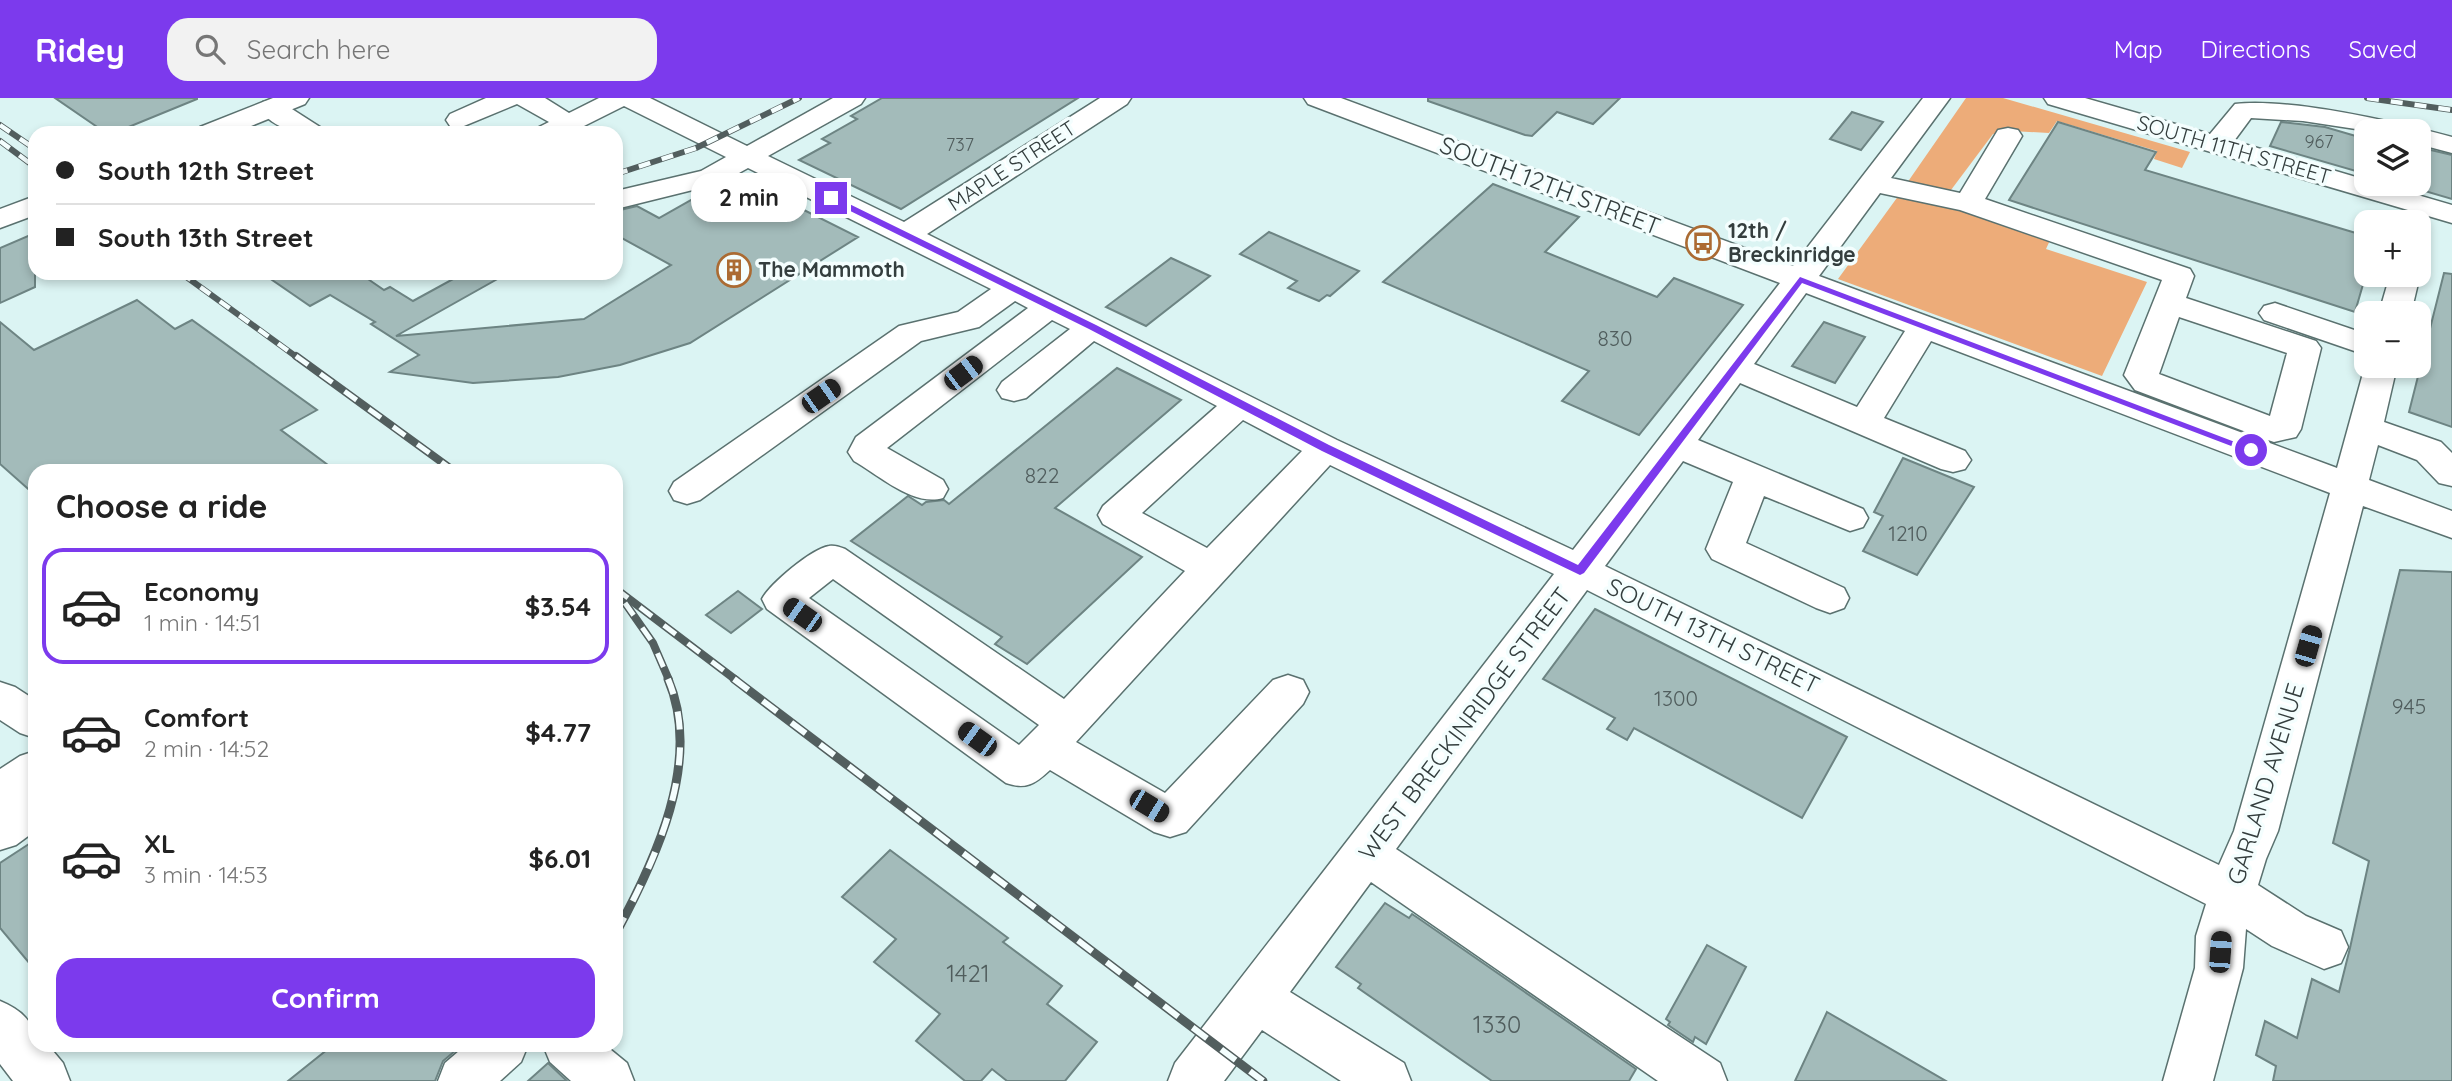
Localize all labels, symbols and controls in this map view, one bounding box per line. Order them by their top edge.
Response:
search box [167,18,657,81]
text: Ridey [35,29,125,70]
icon: search [191,30,229,68]
text: Search here [247,33,390,66]
text: Map [2114,34,2163,64]
text: Directions [2201,34,2311,64]
text: Saved [2349,34,2417,64]
street label: SOUTH 11TH STREET [2134,109,2334,189]
street label: MAPLE STREET [943,114,1080,216]
map controls [2354,119,2431,378]
button: layers [2354,119,2431,196]
street label: SOUTH 12TH STREET [1436,129,1665,241]
house number: 967 [2305,130,2333,153]
house number: 737 [946,133,974,156]
text: South 12th Street [98,154,314,187]
callout: 2 min [691,174,806,222]
route end [815,182,847,214]
text: 2 min [719,183,779,212]
button: + [2354,210,2431,287]
place label: 12th / Breckinridge [1728,217,1856,267]
text: South 13th Street [98,221,314,254]
bus stop icon: 12th / Breckinridge [1684,224,1722,262]
building icon: The Mammoth [715,251,753,289]
place label: The Mammoth [758,256,905,282]
button: − [2354,301,2431,378]
house number: 830 [1598,325,1632,351]
car [940,352,987,394]
car [798,375,845,417]
route start [2235,434,2267,466]
house number: 822 [1025,462,1059,488]
text: Choose a ride [56,486,268,526]
house number: 1210 [1888,520,1928,546]
street label: SOUTH 13TH STREET [1602,571,1825,700]
icon: car [60,575,123,638]
text: Economy [144,575,259,608]
street label: WEST BRECKINRIDGE STREET [1352,581,1577,866]
text: $3.54 [525,590,591,623]
car [779,594,826,636]
text: 1 min · 14:51 [144,608,261,637]
car [2293,623,2324,669]
street label: GARLAND AVENUE [2220,679,2310,888]
house number: 1300 [1654,685,1698,711]
house number: 945 [2392,693,2426,719]
icon: car [60,701,123,764]
text: Comfort [144,701,249,734]
text: $4.77 [525,716,591,749]
car [954,718,1001,760]
text: 2 min · 14:52 [144,734,269,763]
car [1126,786,1173,826]
icon: car [60,827,123,890]
text: XL [144,827,176,860]
text: $6.01 [529,842,591,875]
text: 3 min · 14:53 [144,860,268,889]
car [2209,930,2232,974]
button: Confirm [56,958,595,1038]
house number: 1421 [946,958,990,988]
house number: 1330 [1473,1009,1521,1039]

